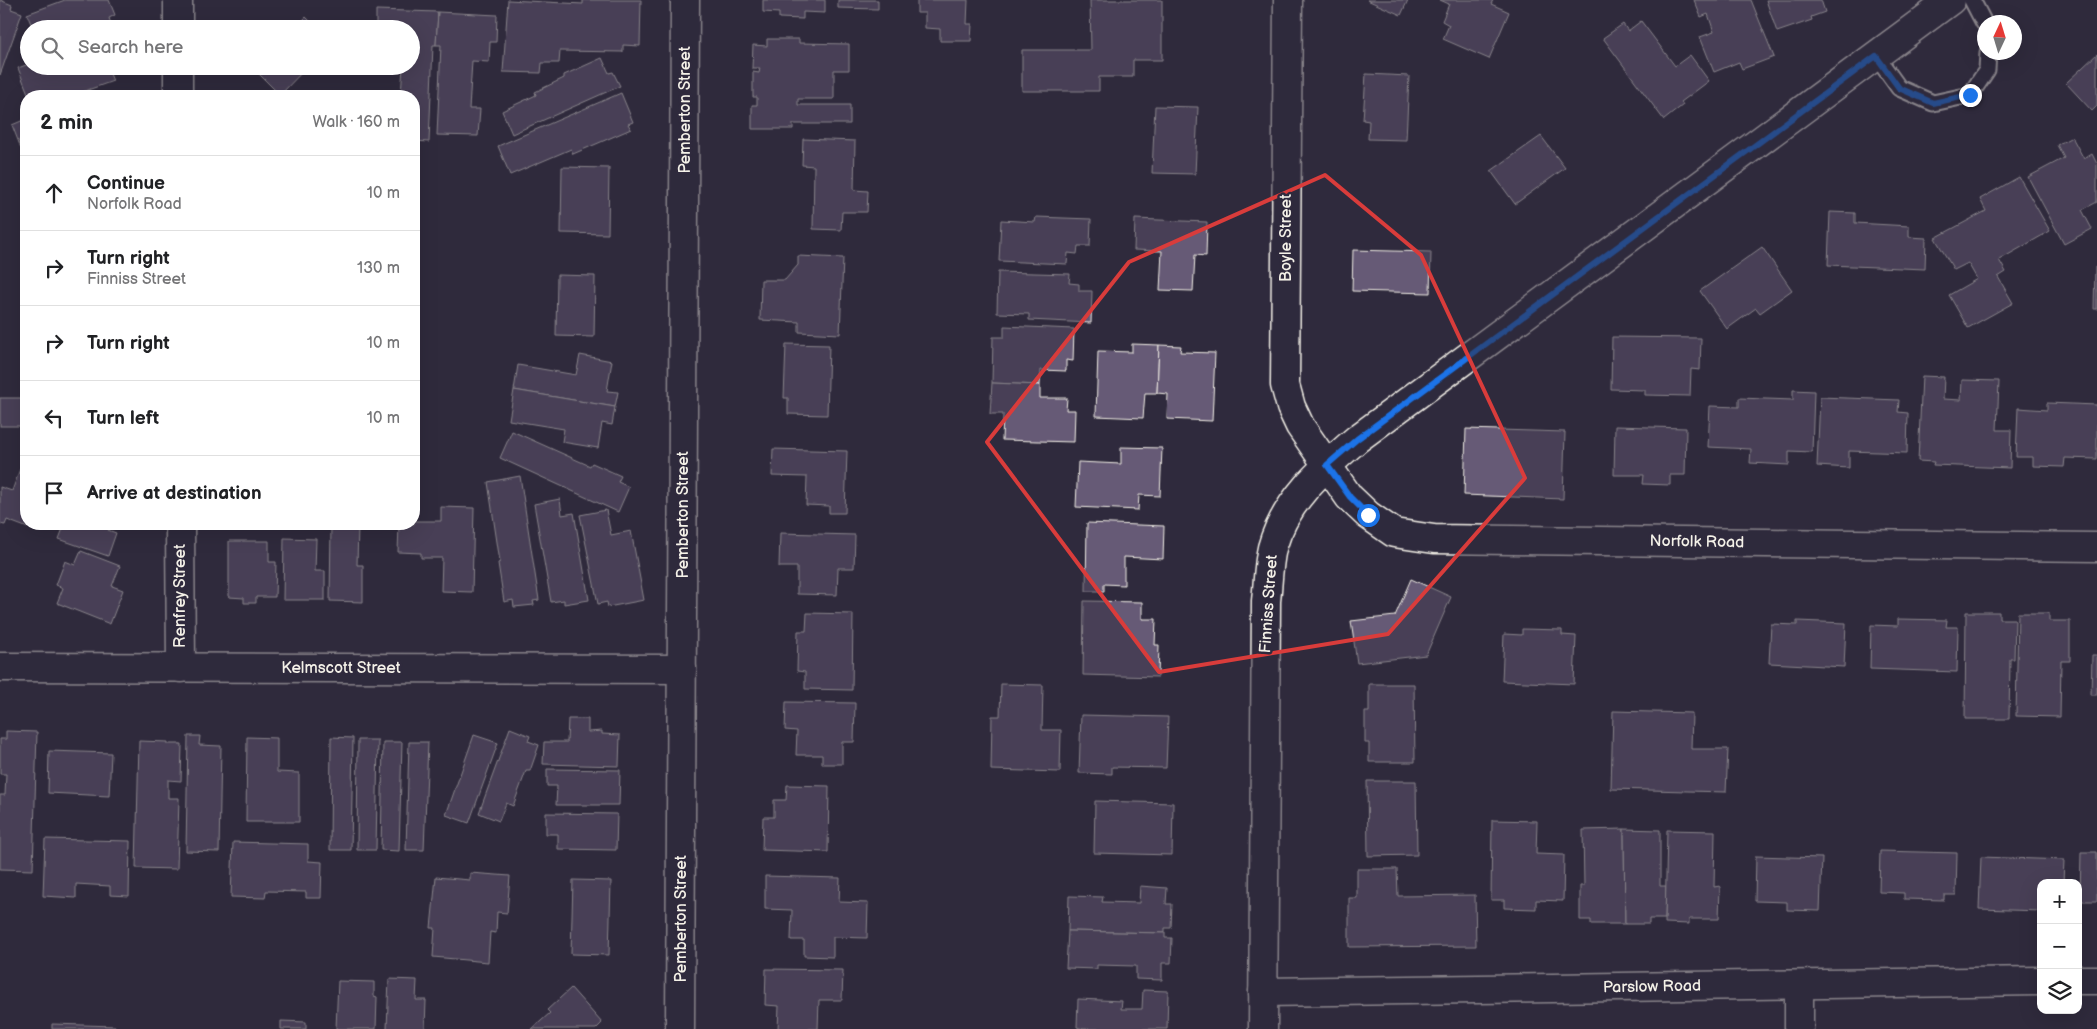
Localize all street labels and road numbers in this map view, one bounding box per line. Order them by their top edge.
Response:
street label: Pemberton Street [676,46,695,174]
street label: Boyle Street [1277,194,1296,282]
street label: Pemberton Street [674,451,693,579]
street label: Norfolk Road [1649,532,1745,552]
street label: Renfrey Street [171,544,190,648]
street label: Finniss Street [1256,554,1282,654]
street label: Kelmscott Street [281,659,401,678]
street label: Pemberton Street [672,855,691,983]
street label: Parslow Road [1603,977,1701,997]

